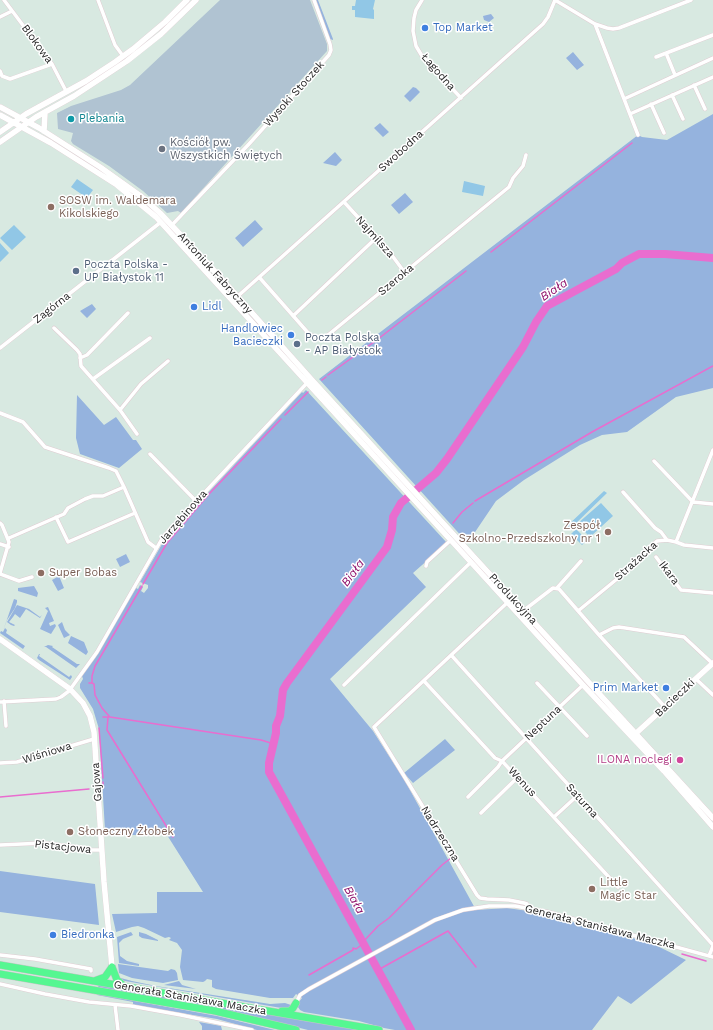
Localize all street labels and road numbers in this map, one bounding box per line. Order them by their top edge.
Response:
street label: Blokowa [18,22,56,66]
street label: Łagodna [418,50,458,94]
street label: Wysoki Stoczek [261,58,327,130]
street label: Swobodna [376,127,426,175]
street label: Najmilsza [353,213,397,261]
street label: Antoniuk Fabryczny [175,229,255,317]
street label: Szeroka [376,261,416,299]
street label: Zagórna [31,290,73,326]
street label: Jarzębinowa [156,487,210,547]
street label: Strażacka [612,538,660,584]
street label: Ikara [656,559,682,587]
street label: Produkcyjna [486,571,540,627]
street label: Bacieczki [652,676,698,720]
street label: Neptuna [522,703,564,743]
street label: Wiśniowa [21,739,73,767]
street label: Gajowa [89,762,105,802]
street label: Wenus [505,764,539,800]
street label: Saturna [563,781,601,821]
street label: Nadrzeczna [418,804,462,864]
street label: Pistacjowa [34,837,92,857]
street label: Generała Stanisława Maczka [523,902,677,952]
street label: Generała Stanisława Maczka [113,978,267,1018]

